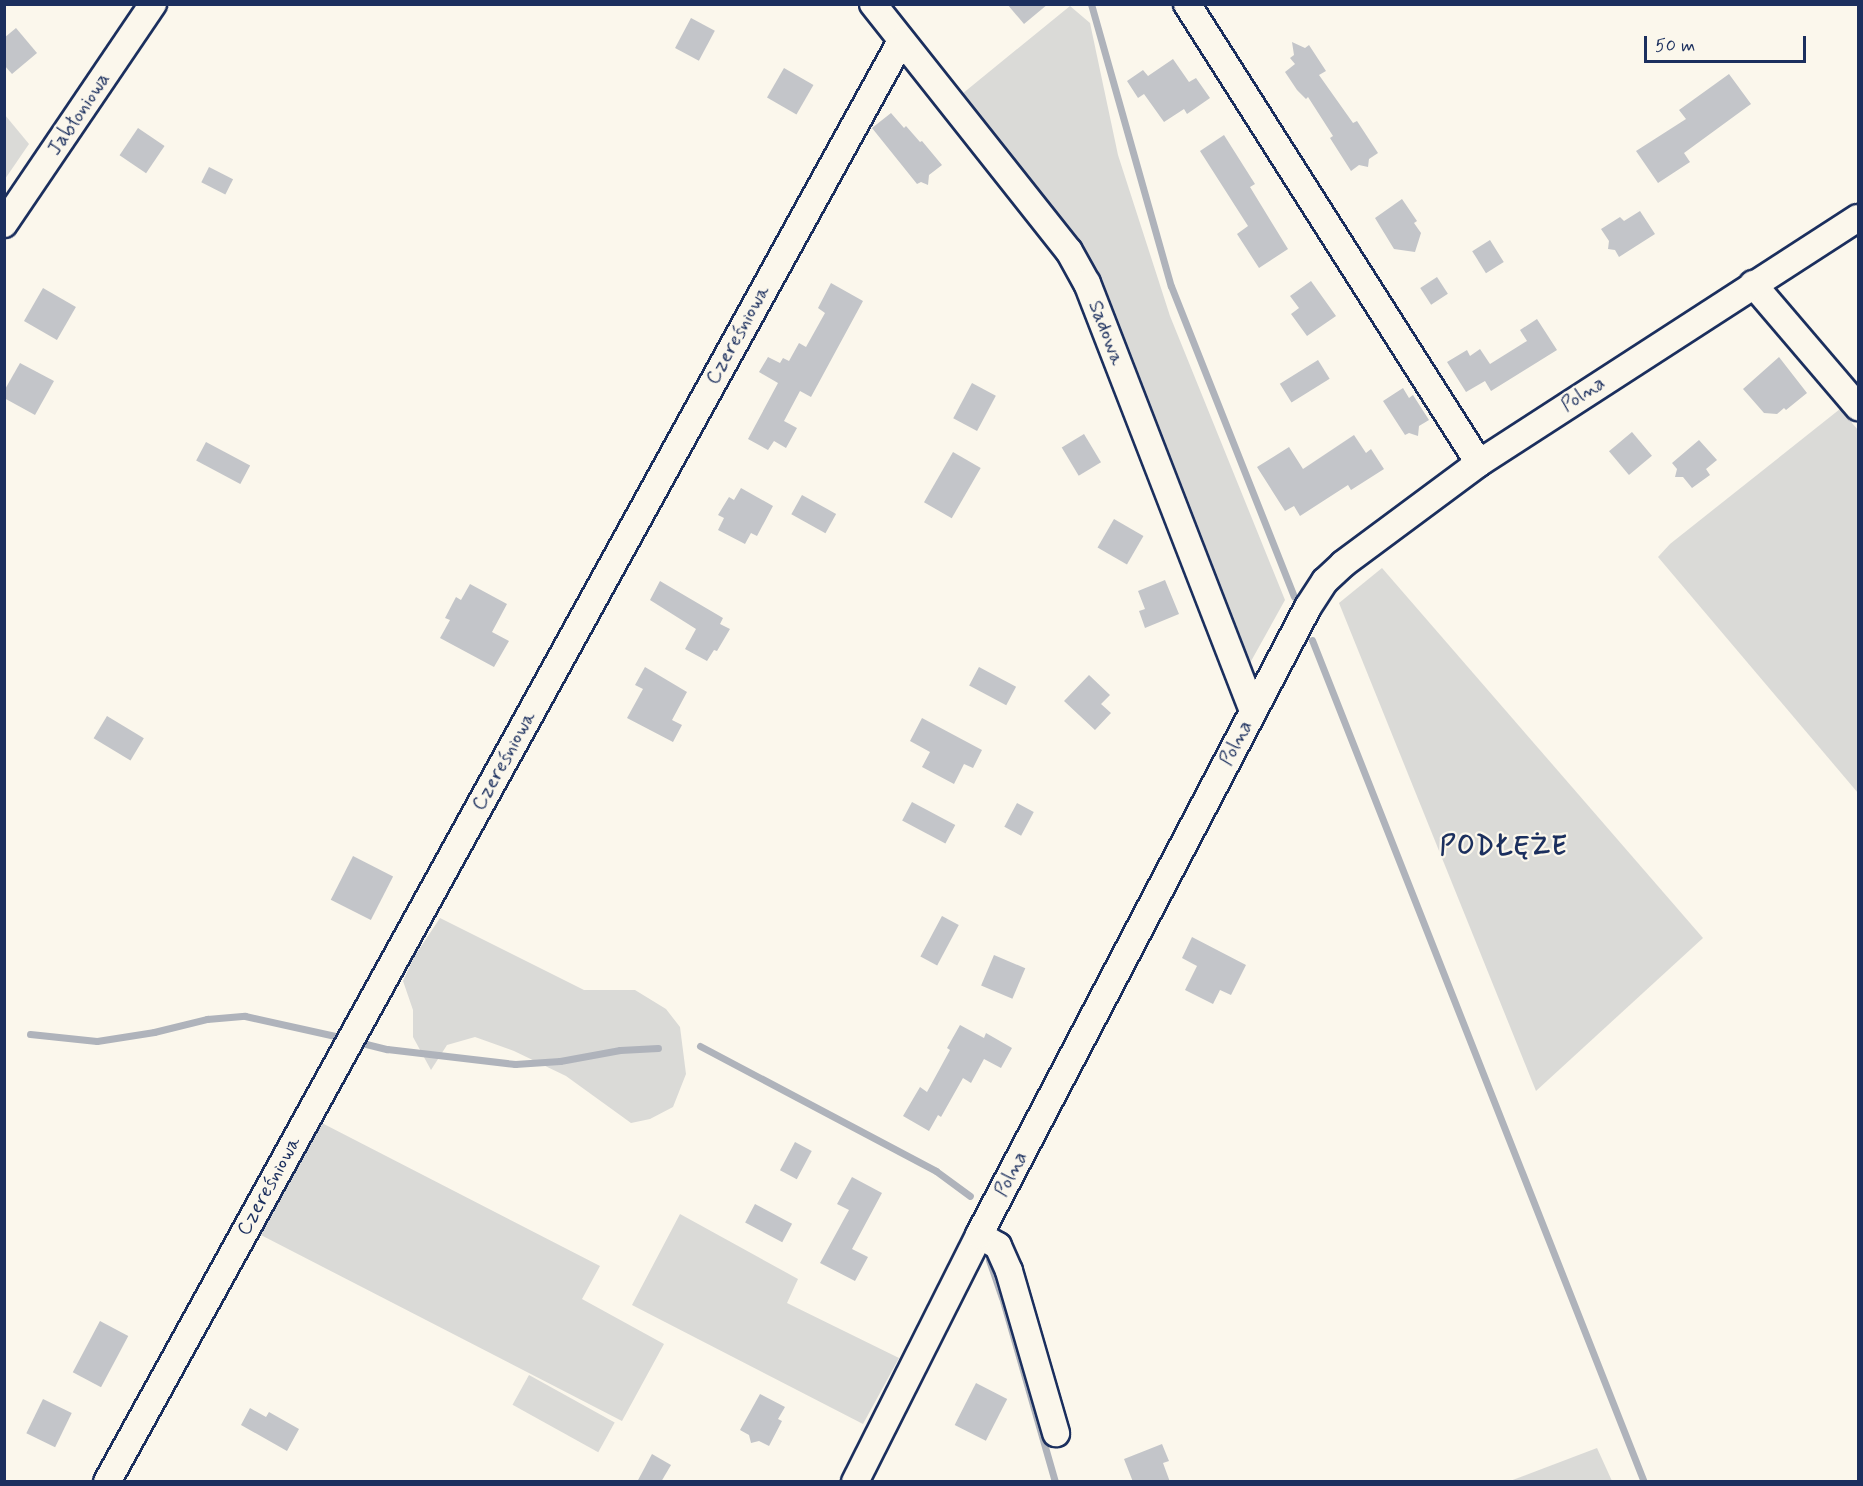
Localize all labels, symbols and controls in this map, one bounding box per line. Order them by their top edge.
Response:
scale bar [1647,24,1809,62]
text: 50 m [1655,34,1695,58]
street label: Jabłoniowa [43,68,115,160]
street label: Czereśniowa [701,281,775,389]
street label: Sadowa [1083,297,1129,369]
street label: Polna [1556,371,1610,417]
street label: Czereśniowa [467,707,541,815]
street label: Polna [1214,716,1258,770]
district label: PODŁĘŻE [1440,832,1568,864]
street label: Czereśniowa [232,1132,306,1240]
street label: Polna [989,1147,1033,1201]

